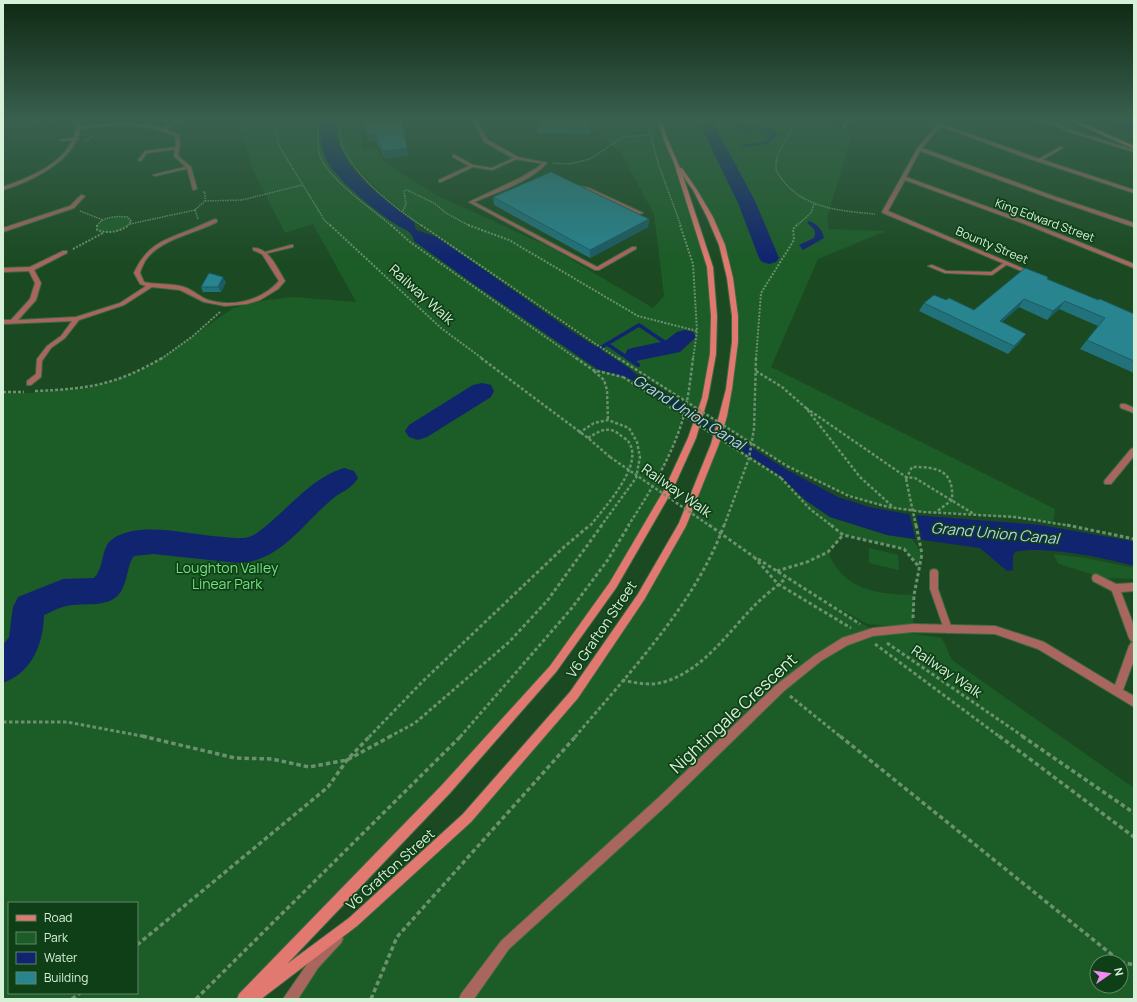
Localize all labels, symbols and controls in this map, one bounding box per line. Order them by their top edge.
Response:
street label: King Edward Street [993,194,1097,246]
street label: Bounty Street [953,222,1031,268]
street label: Railway Walk [385,260,459,329]
water label: Grand Union Canal [629,369,751,456]
street label: Railway Walk [638,459,717,522]
water label: Grand Union Canal [930,517,1062,549]
park label: Loughton Valley Linear Park [176,558,279,593]
street label: V6 Grafton Street [561,576,641,681]
street label: Railway Walk [908,640,987,702]
street label: Nightingale Crescent [664,648,802,778]
street label: V6 Grafton Street [342,824,439,914]
legend [8,902,138,994]
text: Road [44,909,72,926]
text: Park [44,929,69,946]
text: Water [44,949,78,966]
north arrow [1089,954,1129,994]
text: N [1111,966,1127,977]
text: Building [44,969,88,986]

